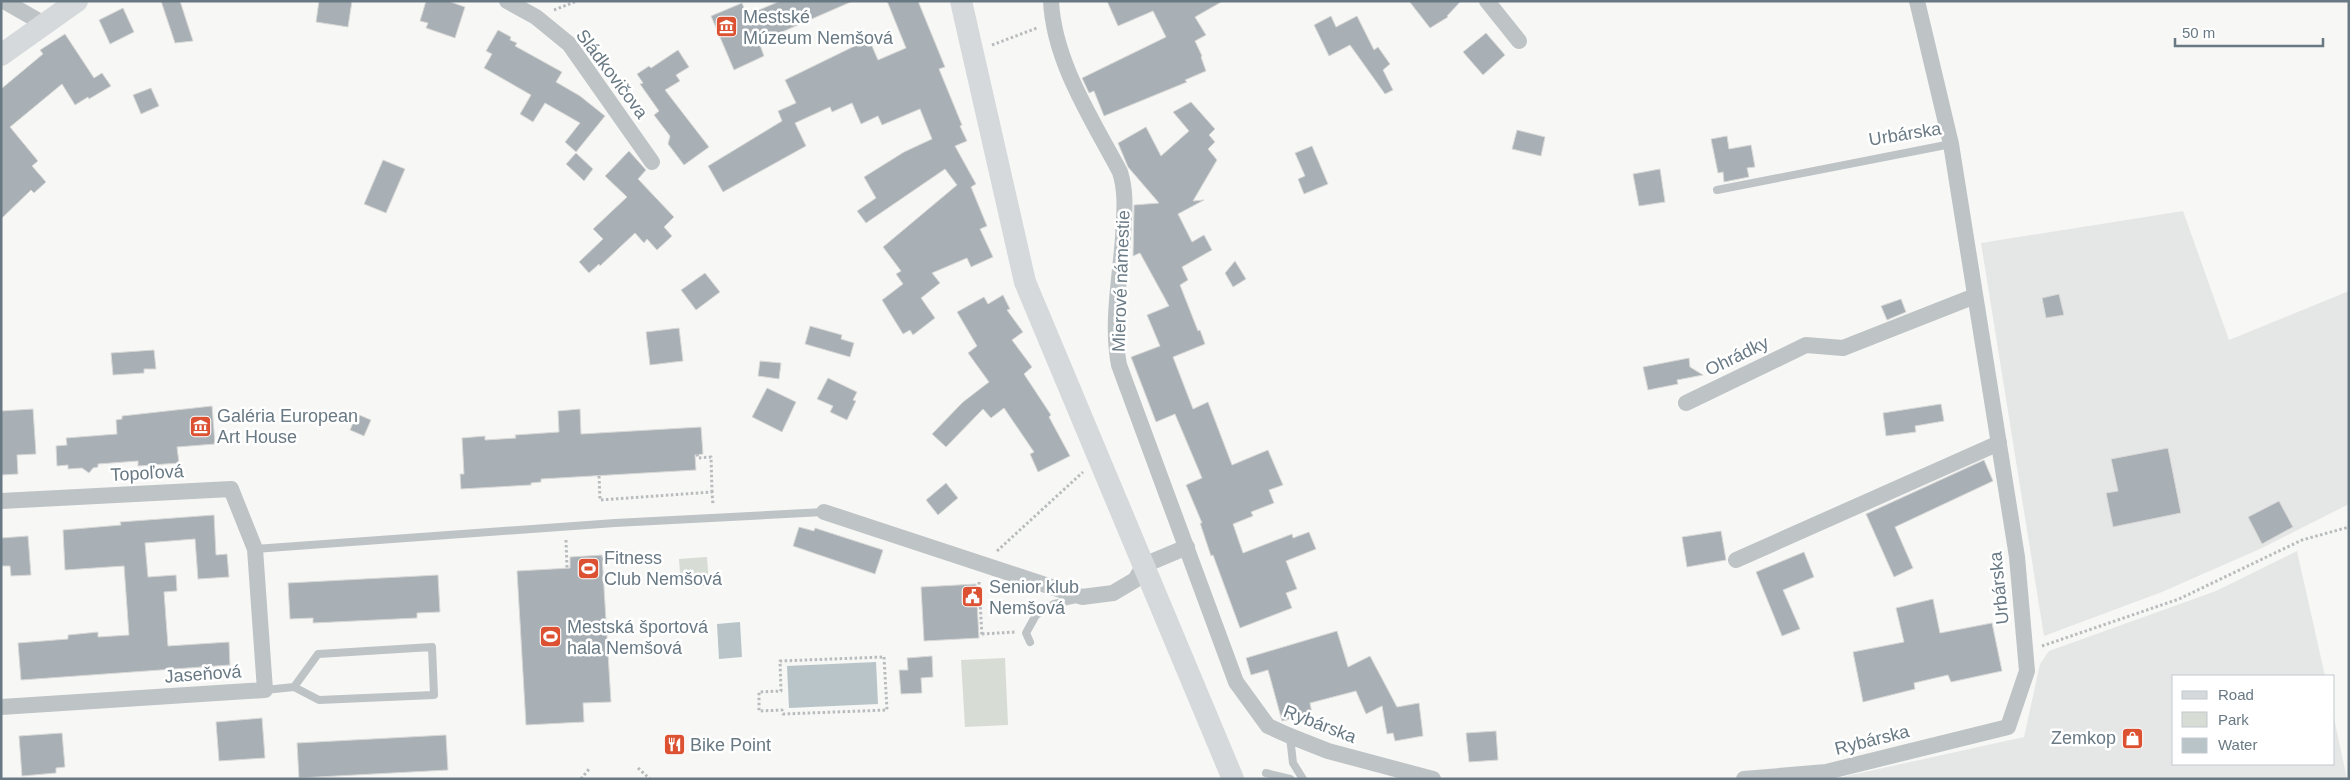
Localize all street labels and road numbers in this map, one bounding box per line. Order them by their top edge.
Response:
street label: Sládkovičova [572,26,652,123]
street label: Urbárska [1867,118,1944,150]
street label: Mierové námestie [1109,210,1133,352]
street label: Ohrádky [1702,332,1772,380]
street label: Topoľová [110,461,185,485]
street label: Urbárska [1985,550,2013,625]
street label: Jaseňová [164,661,243,687]
street label: Rybárska [1281,701,1360,747]
street label: Rybárska [1833,721,1912,759]

